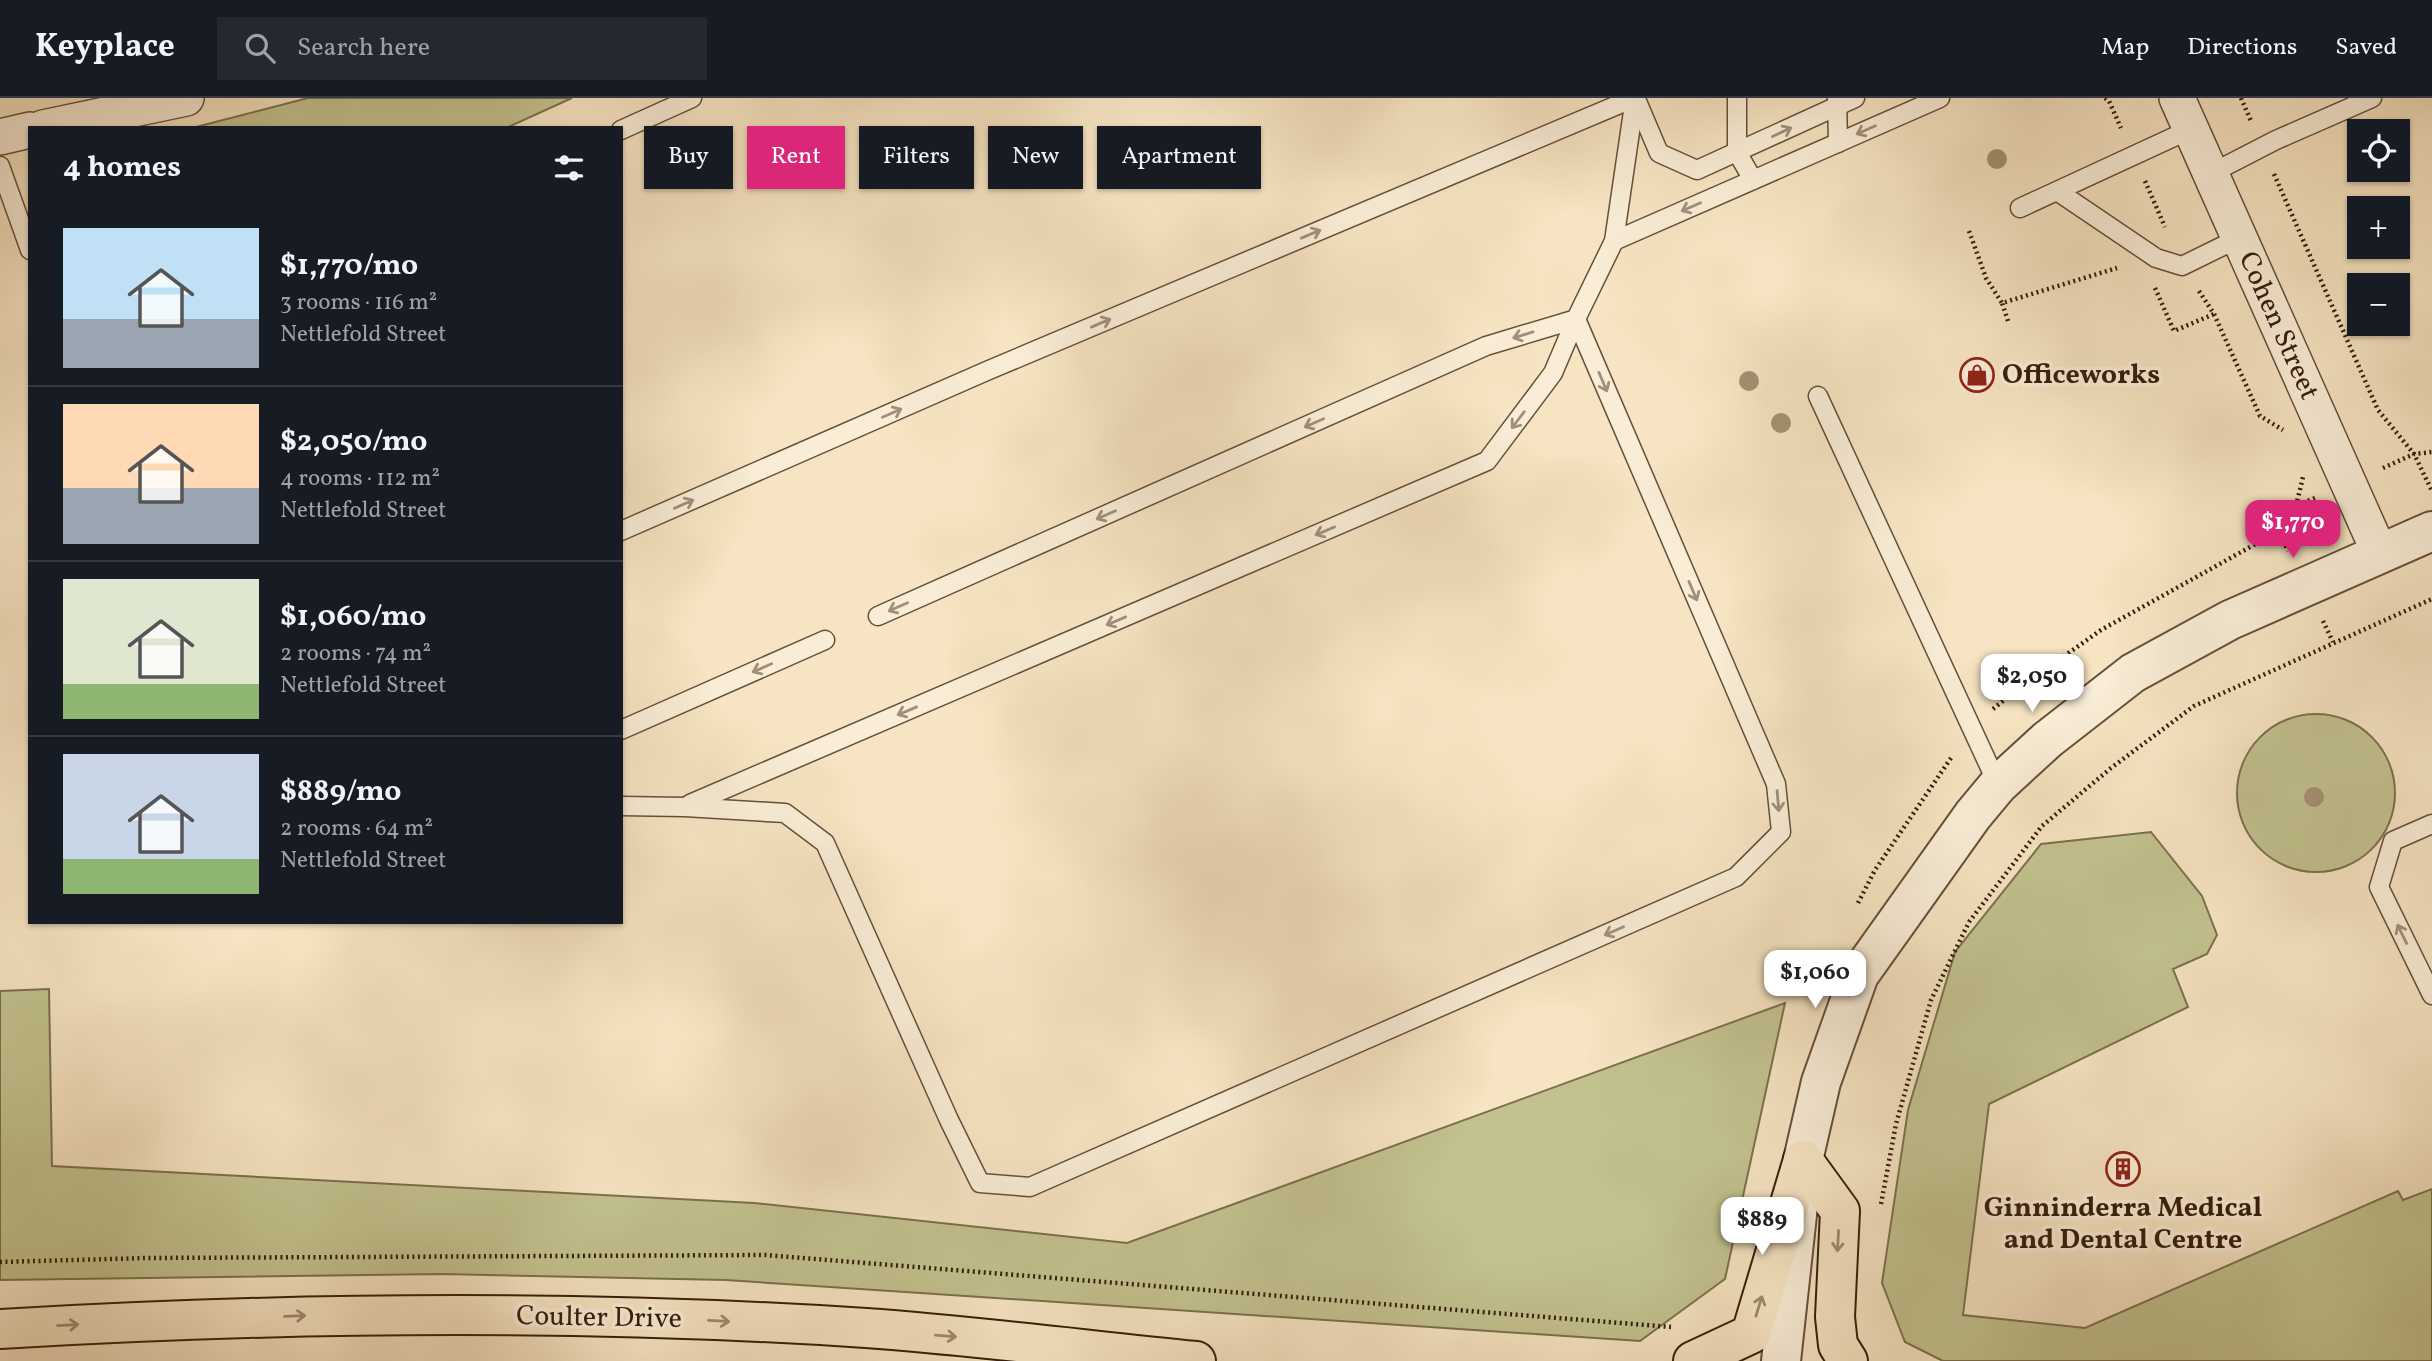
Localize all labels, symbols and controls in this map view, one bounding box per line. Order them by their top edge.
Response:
search box [217,17,707,80]
text: Keyplace [35,25,175,71]
icon: search [241,29,279,67]
text: Search here [297,30,430,66]
text: Map [2101,31,2149,65]
text: Directions [2187,31,2297,65]
text: Saved [2335,31,2397,65]
map controls [2347,119,2410,336]
button: locate [2347,119,2410,182]
one-way arrow [1771,124,1792,137]
one-way arrow [1856,124,1878,137]
chip: Buy [644,126,733,189]
chip: Rent [747,126,845,189]
chip: Filters [859,126,974,189]
chip: New [988,126,1083,189]
chip: Apartment [1097,126,1261,189]
text: 4 homes [63,147,181,189]
icon: filters [550,149,588,187]
button: + [2347,196,2410,259]
one-way arrow [1681,202,1702,215]
one-way arrow [1300,227,1321,240]
text: $1,770/mo [280,245,418,287]
street label: Cohen Street [2228,246,2328,406]
icon: home [119,256,203,340]
button: − [2347,273,2410,336]
text: 3 rooms · 116 m² [280,287,437,319]
one-way arrow [1090,316,1112,329]
text: Nettlefold Street [280,319,446,351]
one-way arrow [1513,329,1535,342]
shop icon: Officeworks [1958,356,1996,394]
place label: Officeworks [2002,356,2160,395]
one-way arrow [1597,371,1610,392]
one-way arrow [881,405,902,418]
one-way arrow [1510,410,1525,429]
one-way arrow [1303,417,1325,430]
text: $2,050/mo [280,421,427,463]
icon: home [119,432,203,516]
text: 4 rooms · 112 m² [280,463,440,495]
text: Nettlefold Street [280,495,446,527]
one-way arrow [673,497,694,510]
pin: $1,770 [2236,500,2350,560]
text: $1,770 [2261,507,2325,539]
one-way arrow [1096,509,1117,522]
one-way arrow [1315,525,1336,538]
one-way arrow [1687,580,1700,601]
text: $1,060/mo [280,596,427,638]
one-way arrow [888,601,909,614]
icon: home [119,607,203,691]
one-way arrow [1106,615,1127,628]
text: 2 rooms · 74 m² [280,638,431,670]
pin: $2,050 [1975,654,2089,714]
text: $2,050 [1997,661,2067,693]
one-way arrow [752,662,774,675]
text: Nettlefold Street [280,670,446,702]
one-way arrow [897,705,918,718]
text: $889/mo [280,771,401,813]
icon: home [119,782,203,866]
one-way arrow [1772,789,1785,812]
text: 2 rooms · 64 m² [280,813,433,845]
text: Nettlefold Street [280,845,446,877]
one-way arrow [2395,924,2408,945]
one-way arrow [1604,925,1625,938]
pin: $1,060 [1758,950,1872,1010]
text: $1,060 [1780,957,1850,989]
building icon: Ginninderra Medical and Dental Centre [2104,1150,2142,1188]
place label: Ginninderra Medical and Dental Centre [1984,1189,2262,1260]
pin: $889 [1721,1198,1803,1257]
text: $889 [1737,1204,1787,1236]
one-way arrow [1832,1229,1845,1252]
one-way arrow [1754,1296,1767,1318]
street label: Coulter Drive [516,1297,682,1339]
one-way arrow [284,1310,307,1323]
one-way arrow [707,1315,730,1328]
one-way arrow [56,1318,79,1331]
one-way arrow [934,1330,957,1343]

